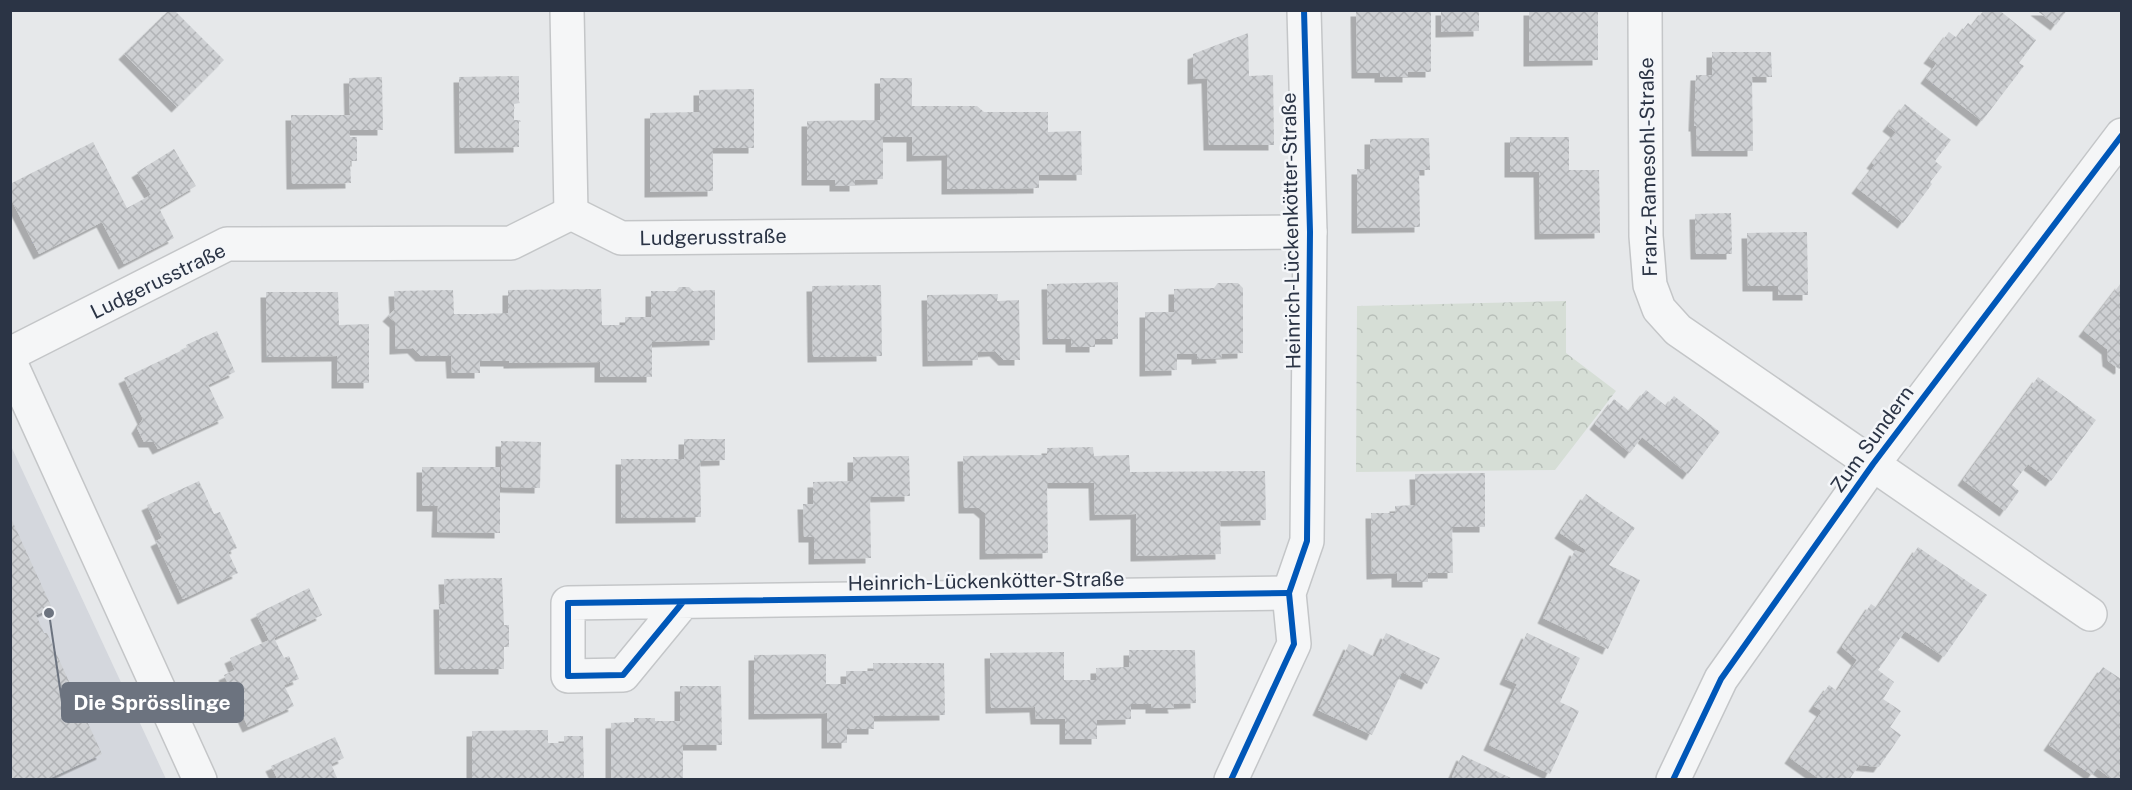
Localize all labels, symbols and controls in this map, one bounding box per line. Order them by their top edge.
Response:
street label: Franz-Ramesohl-Straße [1634,57,1662,277]
street label: Heinrich-Lückenkötter-Straße [1277,92,1305,370]
street label: Ludgerusstraße [639,224,787,250]
street label: Ludgerusstraße [87,238,229,324]
street label: Zum Sundern [1825,381,1919,497]
street label: Heinrich-Lückenkötter-Straße [847,567,1125,595]
callout: Die Sprösslinge [62,683,243,722]
text: Die Sprösslinge [73,690,231,715]

